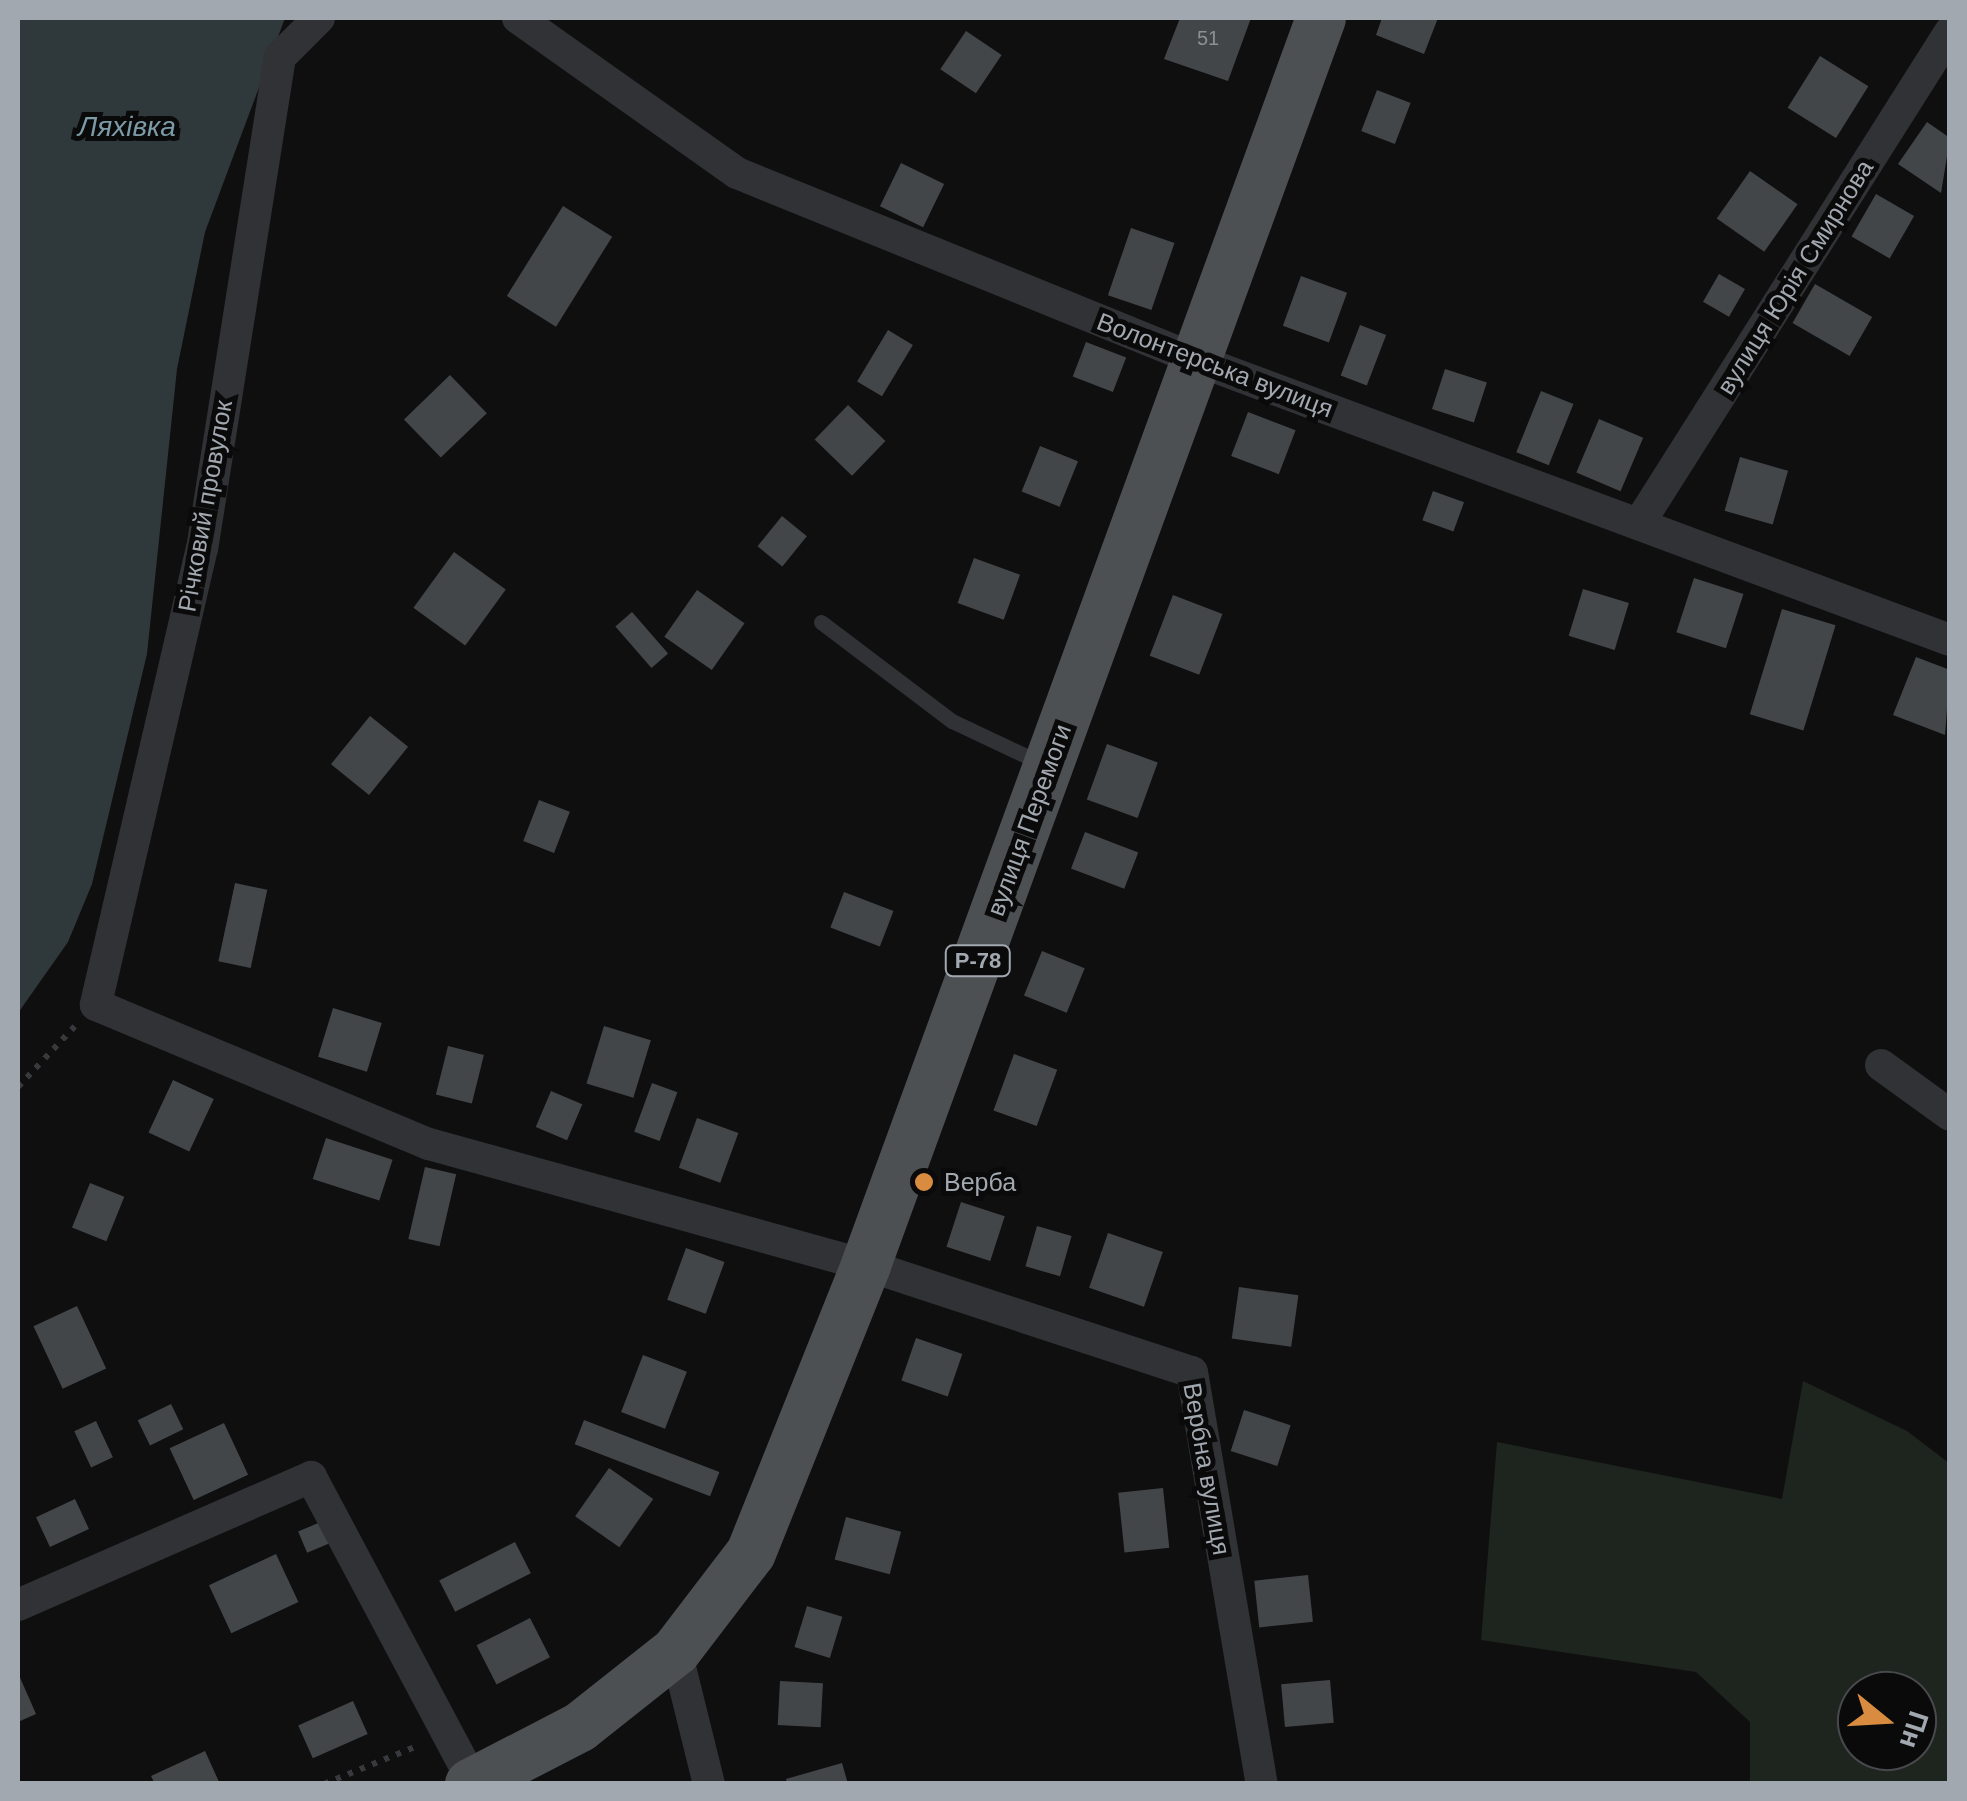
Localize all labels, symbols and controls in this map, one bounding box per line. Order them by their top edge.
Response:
house number: 51 [1197,26,1219,50]
water label: Ляхівка [78,110,176,144]
street label: вулиця Юрія Смирнова [1710,154,1880,400]
street label: Волонтерська вулиця [1093,306,1337,424]
street label: Річковий провулок [172,398,238,614]
street label: вулиця Перемоги [980,720,1078,920]
road number: Р-78 [943,944,1013,978]
place label: Верба [944,1167,1016,1197]
marker: Верба [913,1171,935,1193]
street label: Вербна вулиця [1177,1380,1237,1558]
north arrow [1837,1671,1937,1771]
text: Пн [1894,1707,1935,1752]

